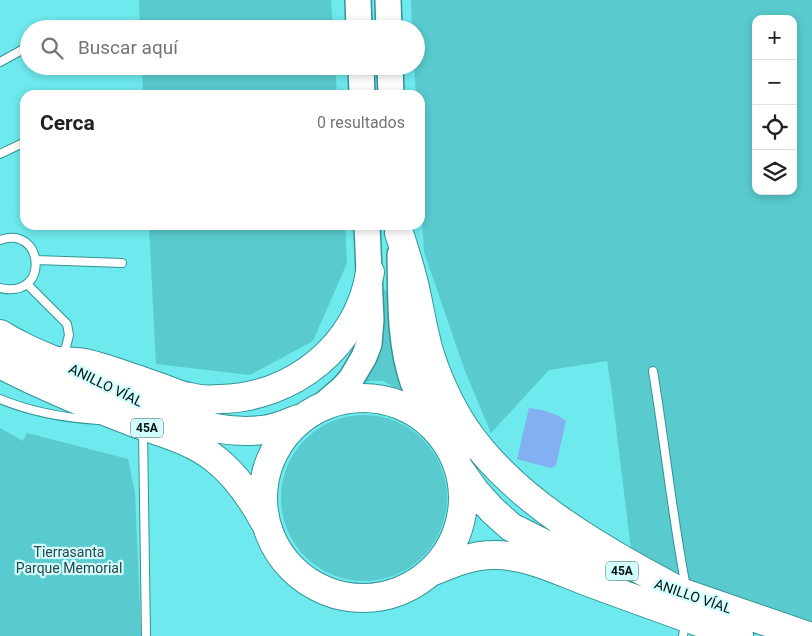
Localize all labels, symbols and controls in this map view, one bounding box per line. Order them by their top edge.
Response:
map controls [752,15,797,195]
button: + [752,15,797,60]
search box [20,20,425,75]
icon: search [38,34,66,62]
text: Buscar aquí [78,36,178,59]
button: − [752,60,797,105]
button: locate [752,105,797,150]
text: Cerca [40,111,95,135]
text: 0 resultados [317,113,405,132]
button: layers [752,150,797,195]
street label: ANILLO VÍAL [66,359,146,410]
road number: 45A [131,418,163,438]
park label: Tierrasanta Parque Memorial [16,544,122,576]
road number: 45A [606,562,638,580]
street label: ANILLO VÍAL [652,574,734,617]

